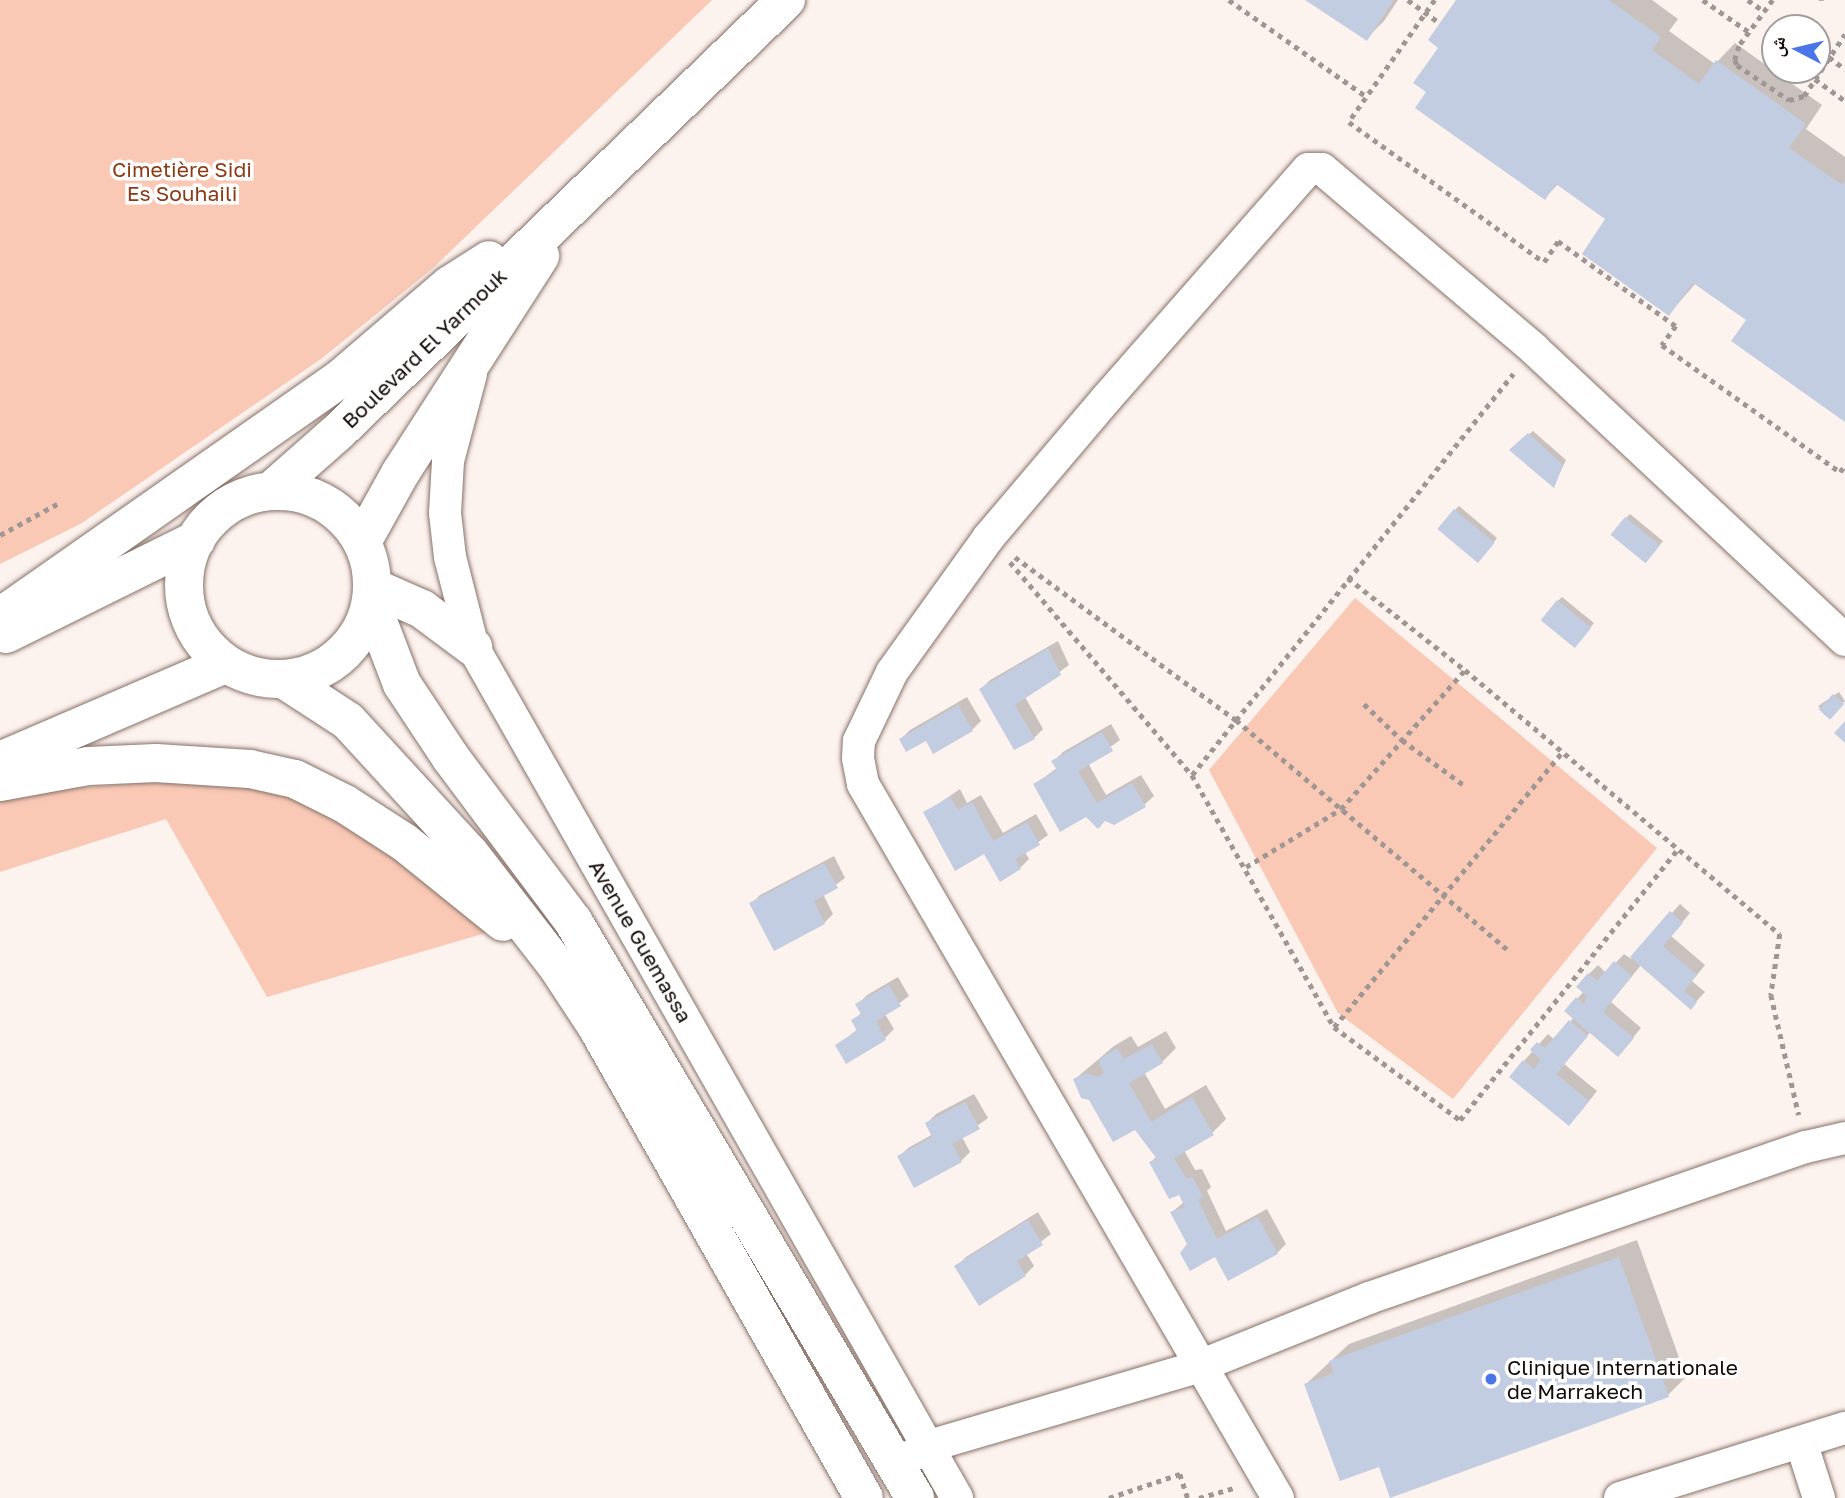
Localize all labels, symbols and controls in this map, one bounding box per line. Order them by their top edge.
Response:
north arrow [1761,14,1831,84]
text: ش [1764,35,1789,58]
park label: Cimetière Sidi Es Souhaili [112,156,252,206]
street label: Boulevard El Yarmouk [336,263,512,433]
street label: Avenue Guemassa [584,855,698,1027]
place label: Clinique Internationale de Marrakech [1507,1354,1738,1404]
marker: Clinique Internationale de Marrakech [1481,1369,1501,1389]

